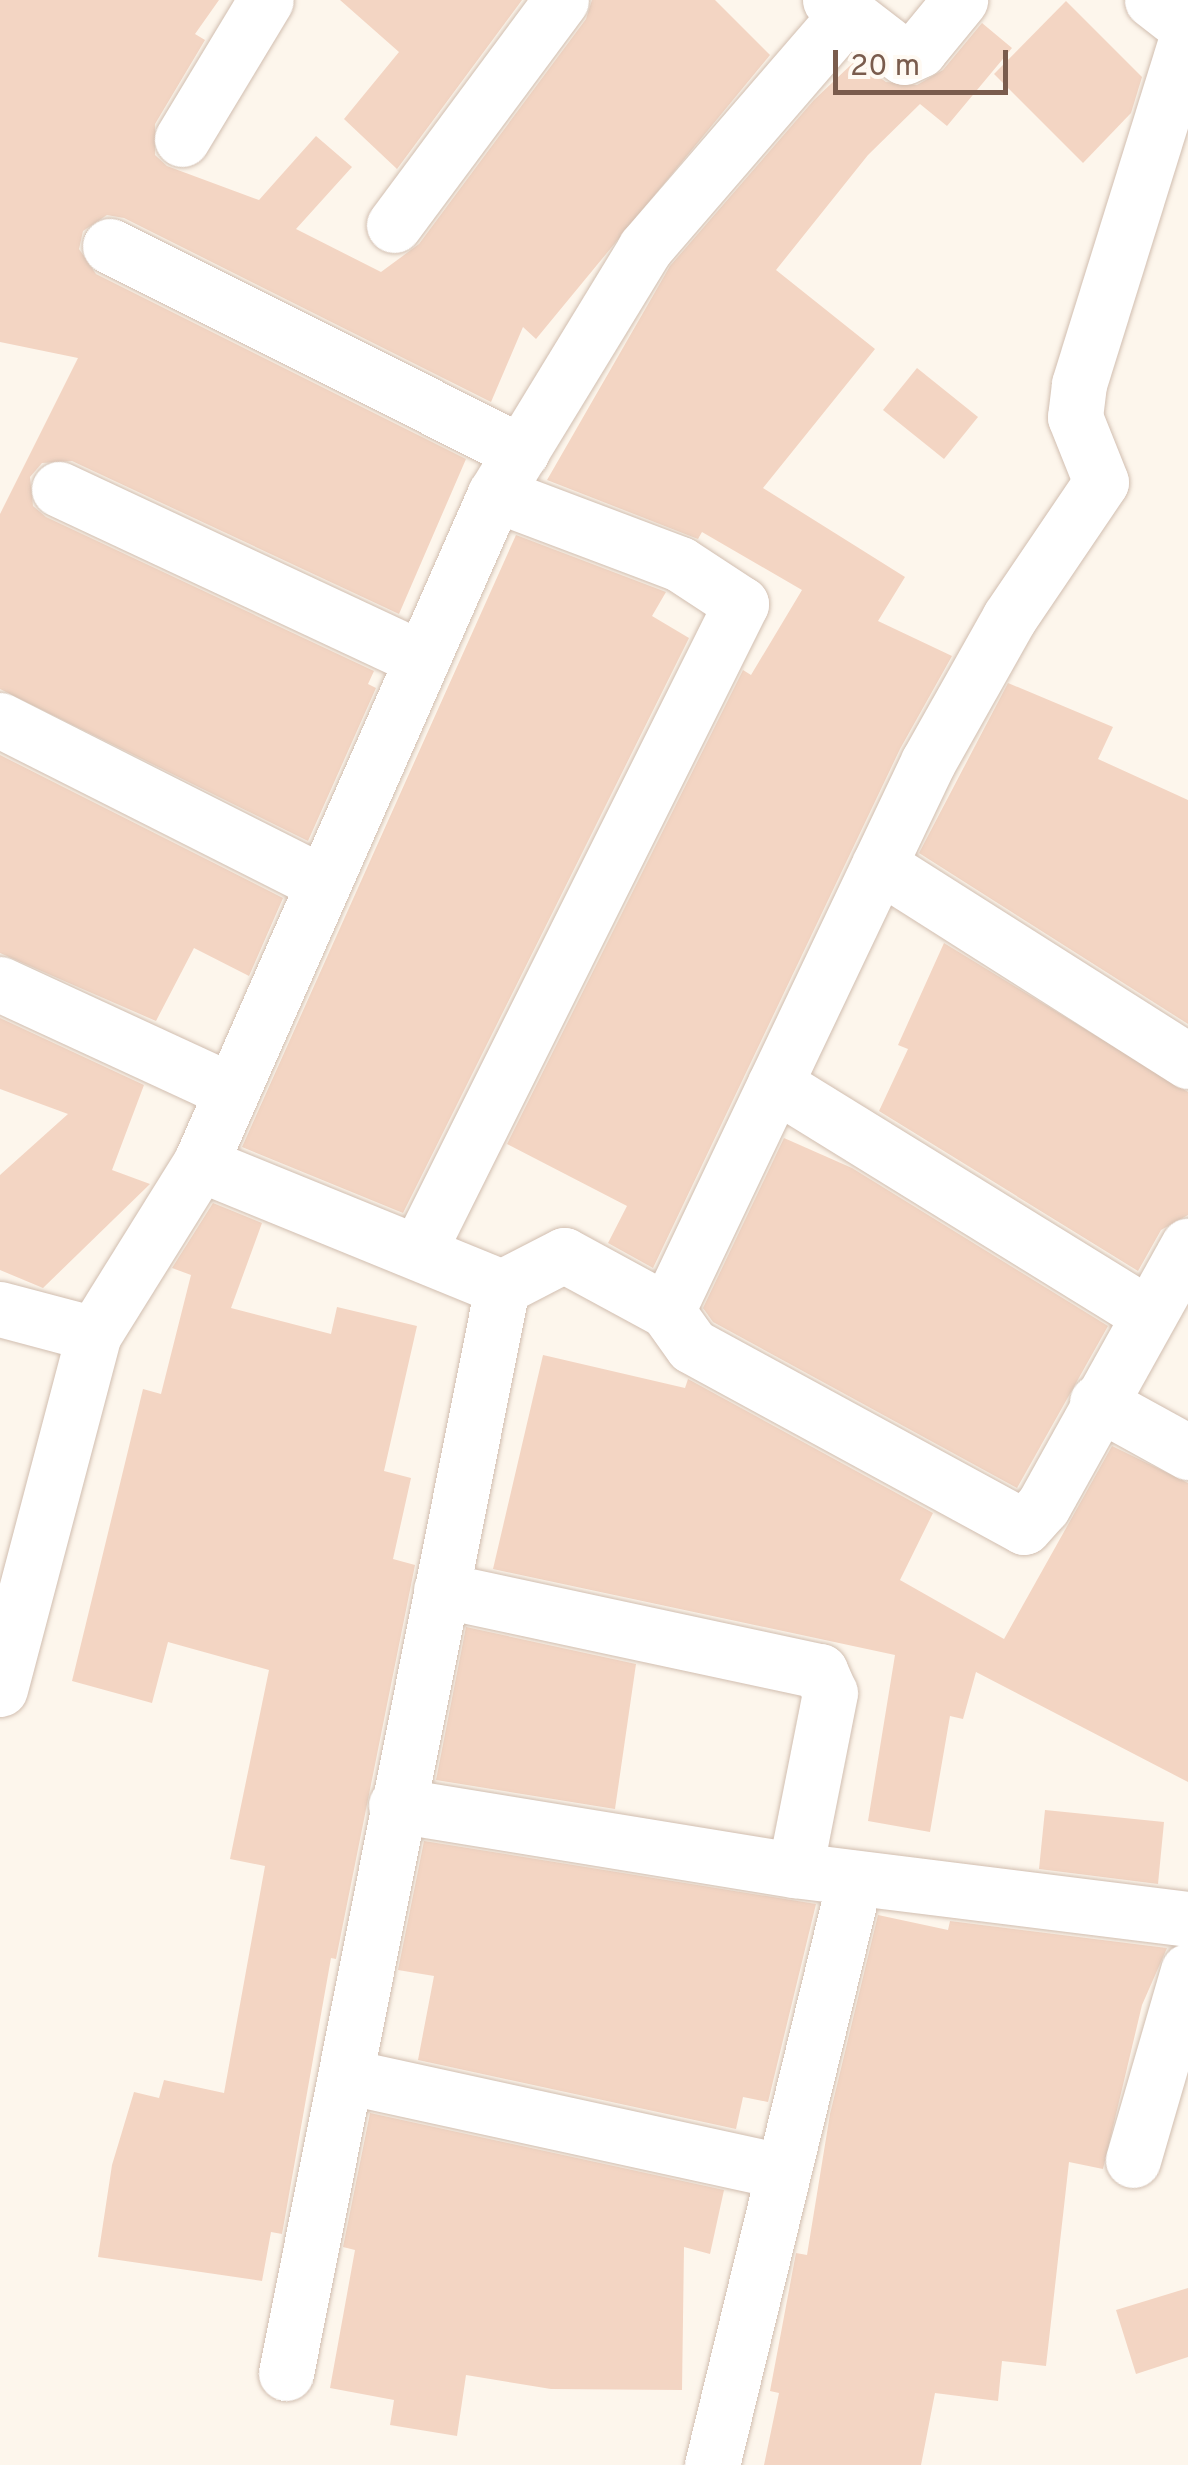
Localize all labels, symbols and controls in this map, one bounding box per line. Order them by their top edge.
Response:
scale bar [838,30,1013,92]
text: 20 m [850,49,920,86]

